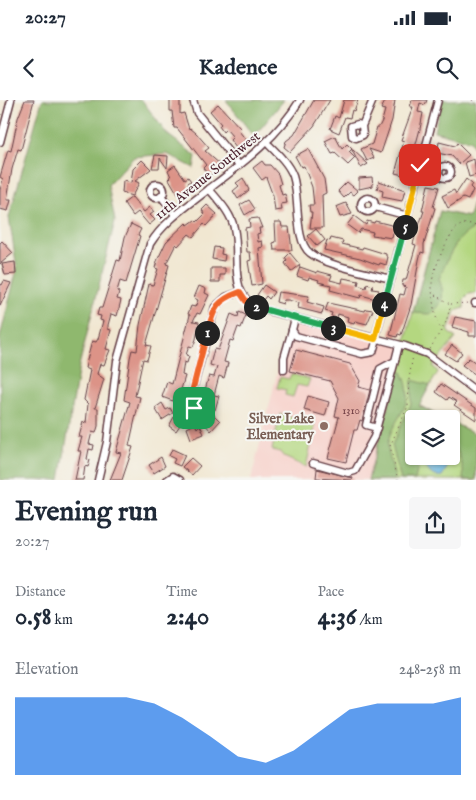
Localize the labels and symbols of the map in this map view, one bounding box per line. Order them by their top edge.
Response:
street label: 11th Avenue Southwest [151,127,264,224]
pin [399,144,441,186]
pin: 5 [392,214,418,240]
pin: 4 [372,292,396,316]
pin: 2 [244,294,268,320]
pin: 3 [320,316,346,340]
pin: 1 [194,320,220,346]
pin [173,387,215,429]
house number: 1310 [342,404,360,418]
place label: Silver Lake Elementary [247,410,315,444]
marker: Silver Lake Elementary [318,420,330,432]

